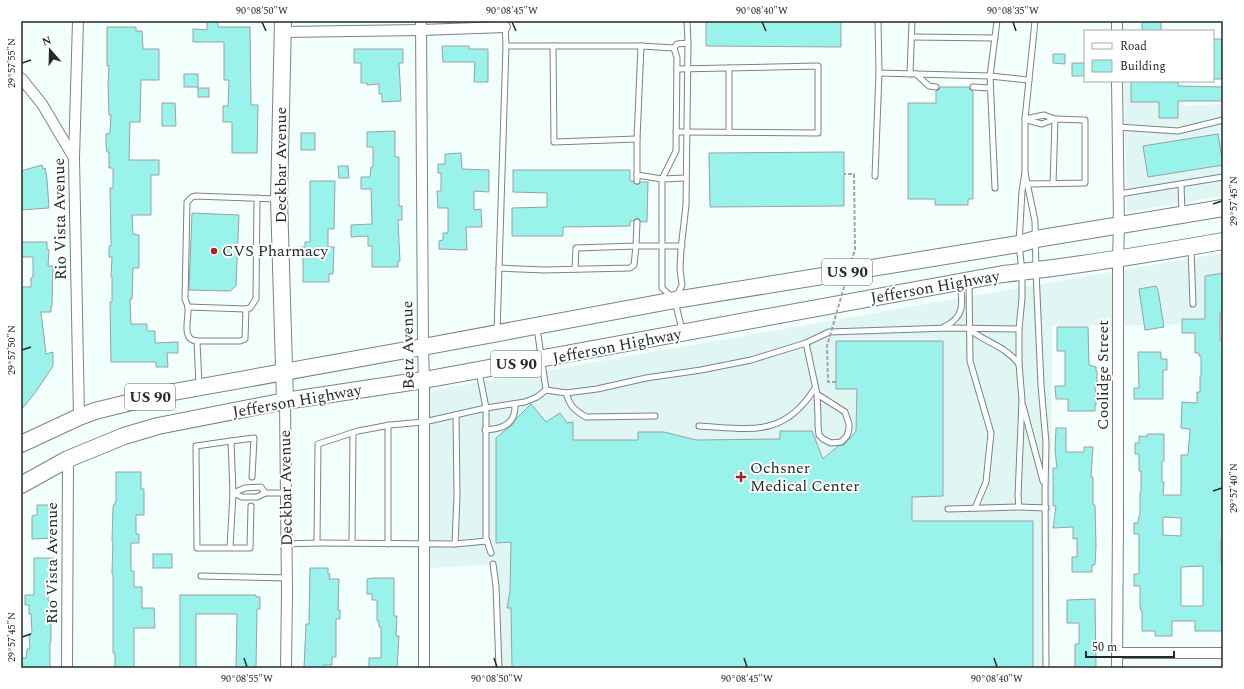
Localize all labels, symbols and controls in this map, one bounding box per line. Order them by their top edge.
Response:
text: 90°08'50"W [236,3,288,19]
text: 90°08'45"W [486,3,538,19]
text: 90°08'40"W [736,3,788,19]
text: 90°08'35"W [987,3,1039,19]
north arrow [30,30,70,70]
legend [1084,30,1214,82]
text: N [40,32,54,51]
text: Road [1120,37,1147,56]
text: 29°57'55"N [4,38,20,88]
text: Building [1120,57,1166,76]
street label: Deckbar Avenue [269,107,293,223]
street label: Rio Vista Avenue [47,158,73,280]
text: 29°57'45"N [1226,176,1242,226]
place label: CVS Pharmacy [222,239,329,263]
marker: CVS Pharmacy [209,246,219,256]
road number: US 90 [822,259,872,285]
street label: Jefferson Highway [869,264,1003,310]
street label: Betz Avenue [395,300,421,390]
street label: Coolidge Street [1091,320,1115,430]
street label: Jefferson Highway [551,321,685,370]
text: 29°57'50"N [4,325,20,375]
road number: US 90 [491,351,541,377]
street label: Jefferson Highway [231,378,365,424]
road number: US 90 [125,384,175,410]
street label: Deckbar Avenue [273,430,299,546]
place label: Ochsner Medical Center [750,456,860,498]
text: 29°57'40"N [1226,463,1242,513]
marker: Ochsner Medical Center [735,471,747,483]
street label: Rio Vista Avenue [40,502,64,624]
text: 29°57'45"N [4,612,20,662]
scale bar [1086,633,1174,659]
text: 50 m [1092,638,1117,657]
text: 90°08'55"W [221,671,273,687]
text: 90°08'50"W [471,671,523,687]
text: 90°08'45"W [721,671,773,687]
text: 90°08'40"W [971,671,1023,687]

